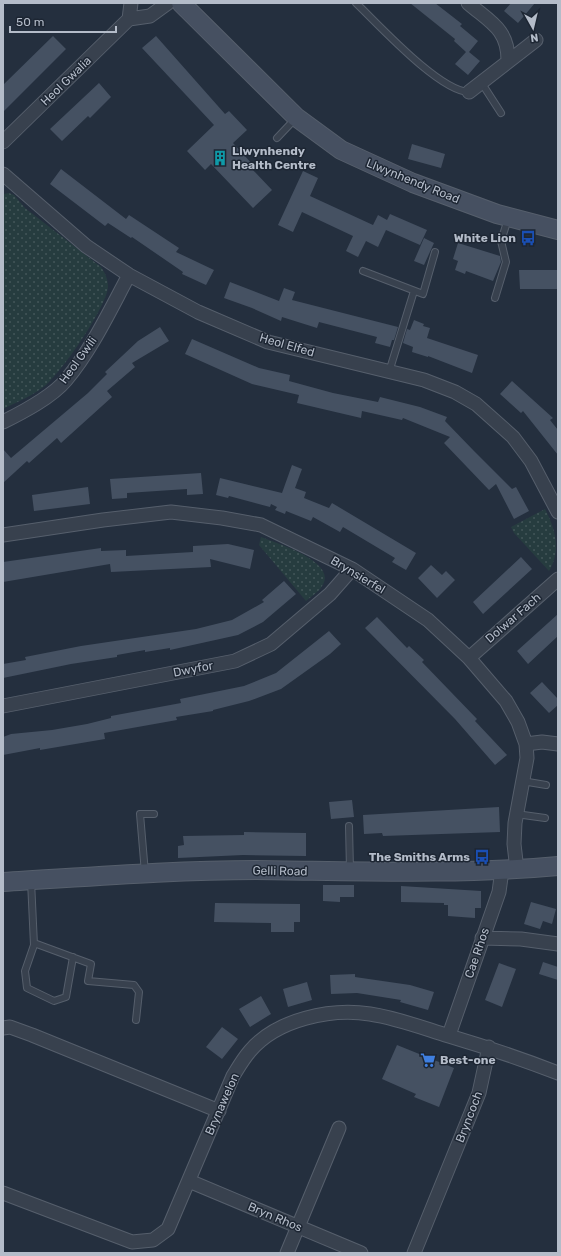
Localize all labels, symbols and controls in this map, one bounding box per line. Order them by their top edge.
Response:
scale bar [10,8,116,34]
north arrow [513,8,553,48]
text: 50 m [16,15,44,29]
text: N [529,30,539,44]
street label: Heol Gwalia [38,53,94,109]
place label: Llwynhendy Health Centre [232,144,316,172]
building icon: Llwynhendy Health Centre [211,149,229,167]
street label: Llwynhendy Road [364,156,462,206]
bus stop icon: White Lion [519,229,537,247]
place label: White Lion [454,231,516,245]
street label: Heol Elfed [258,330,316,360]
street label: Heol Gwili [56,334,100,386]
street label: Brynsierfel [328,553,388,597]
street label: Dolwar Fach [483,590,543,646]
street label: Dwyfor [172,658,215,680]
bus stop icon: The Smiths Arms [473,848,491,866]
place label: The Smiths Arms [369,850,470,864]
street label: Gelli Road [252,864,308,878]
street label: Cae Rhos [462,926,492,980]
supermarket icon: Best-one [419,1051,437,1069]
place label: Best-one [440,1053,496,1067]
street label: Brynawelon [202,1071,242,1137]
street label: Bryncoch [453,1089,485,1145]
street label: Bryn Rhos [246,1199,304,1235]

